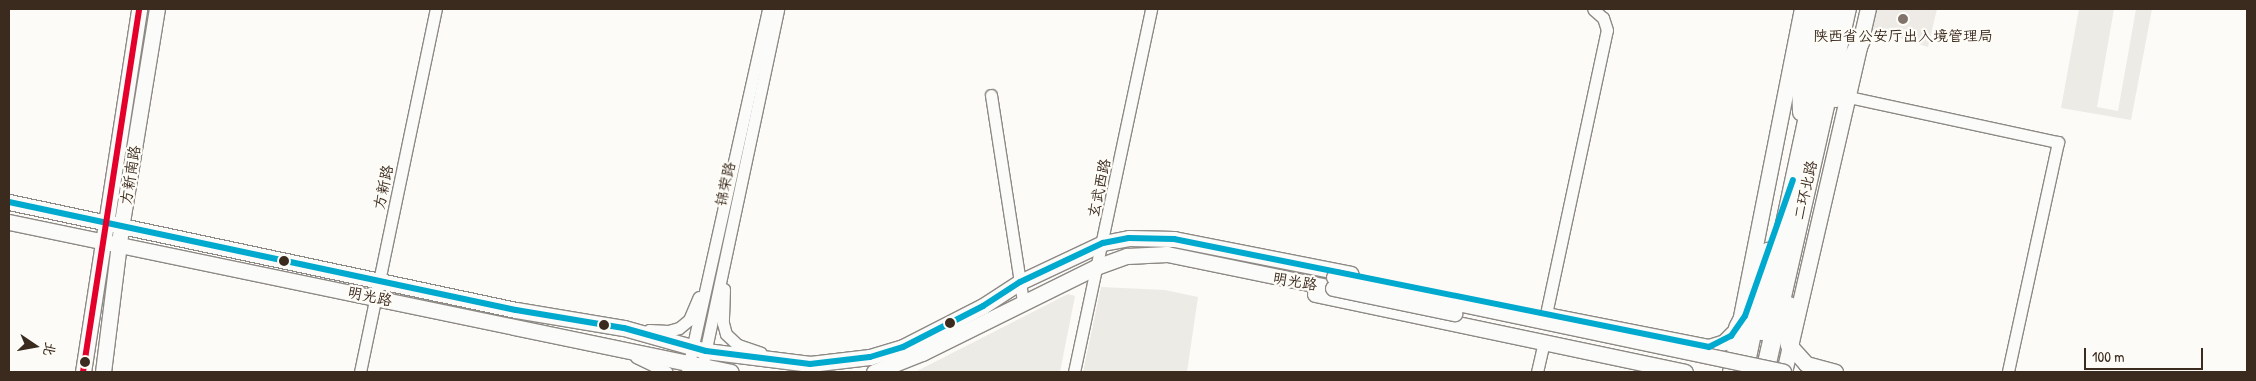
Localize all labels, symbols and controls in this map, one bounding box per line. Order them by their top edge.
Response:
marker: 陕西省公安厅出入境管理局 [1897,13,1909,25]
place label: 陕西省公安厅出入境管理局 [1813,27,1993,45]
street label: 方新南路 [116,144,144,206]
street label: 玄武西路 [1084,157,1114,219]
street label: 二环北路 [1789,159,1821,221]
street label: 锦荣路 [712,160,738,208]
street label: 方新路 [370,163,396,211]
unlabelled marker [279,256,289,266]
street label: 明光路 [1271,268,1319,294]
street label: 明光路 [346,283,394,309]
unlabelled marker [945,318,955,328]
unlabelled marker [599,320,609,330]
north arrow [10,321,60,371]
scale bar [2086,338,2205,370]
text: 北 [39,340,61,358]
text: 100 m [2092,346,2125,367]
unlabelled marker [80,357,90,367]

